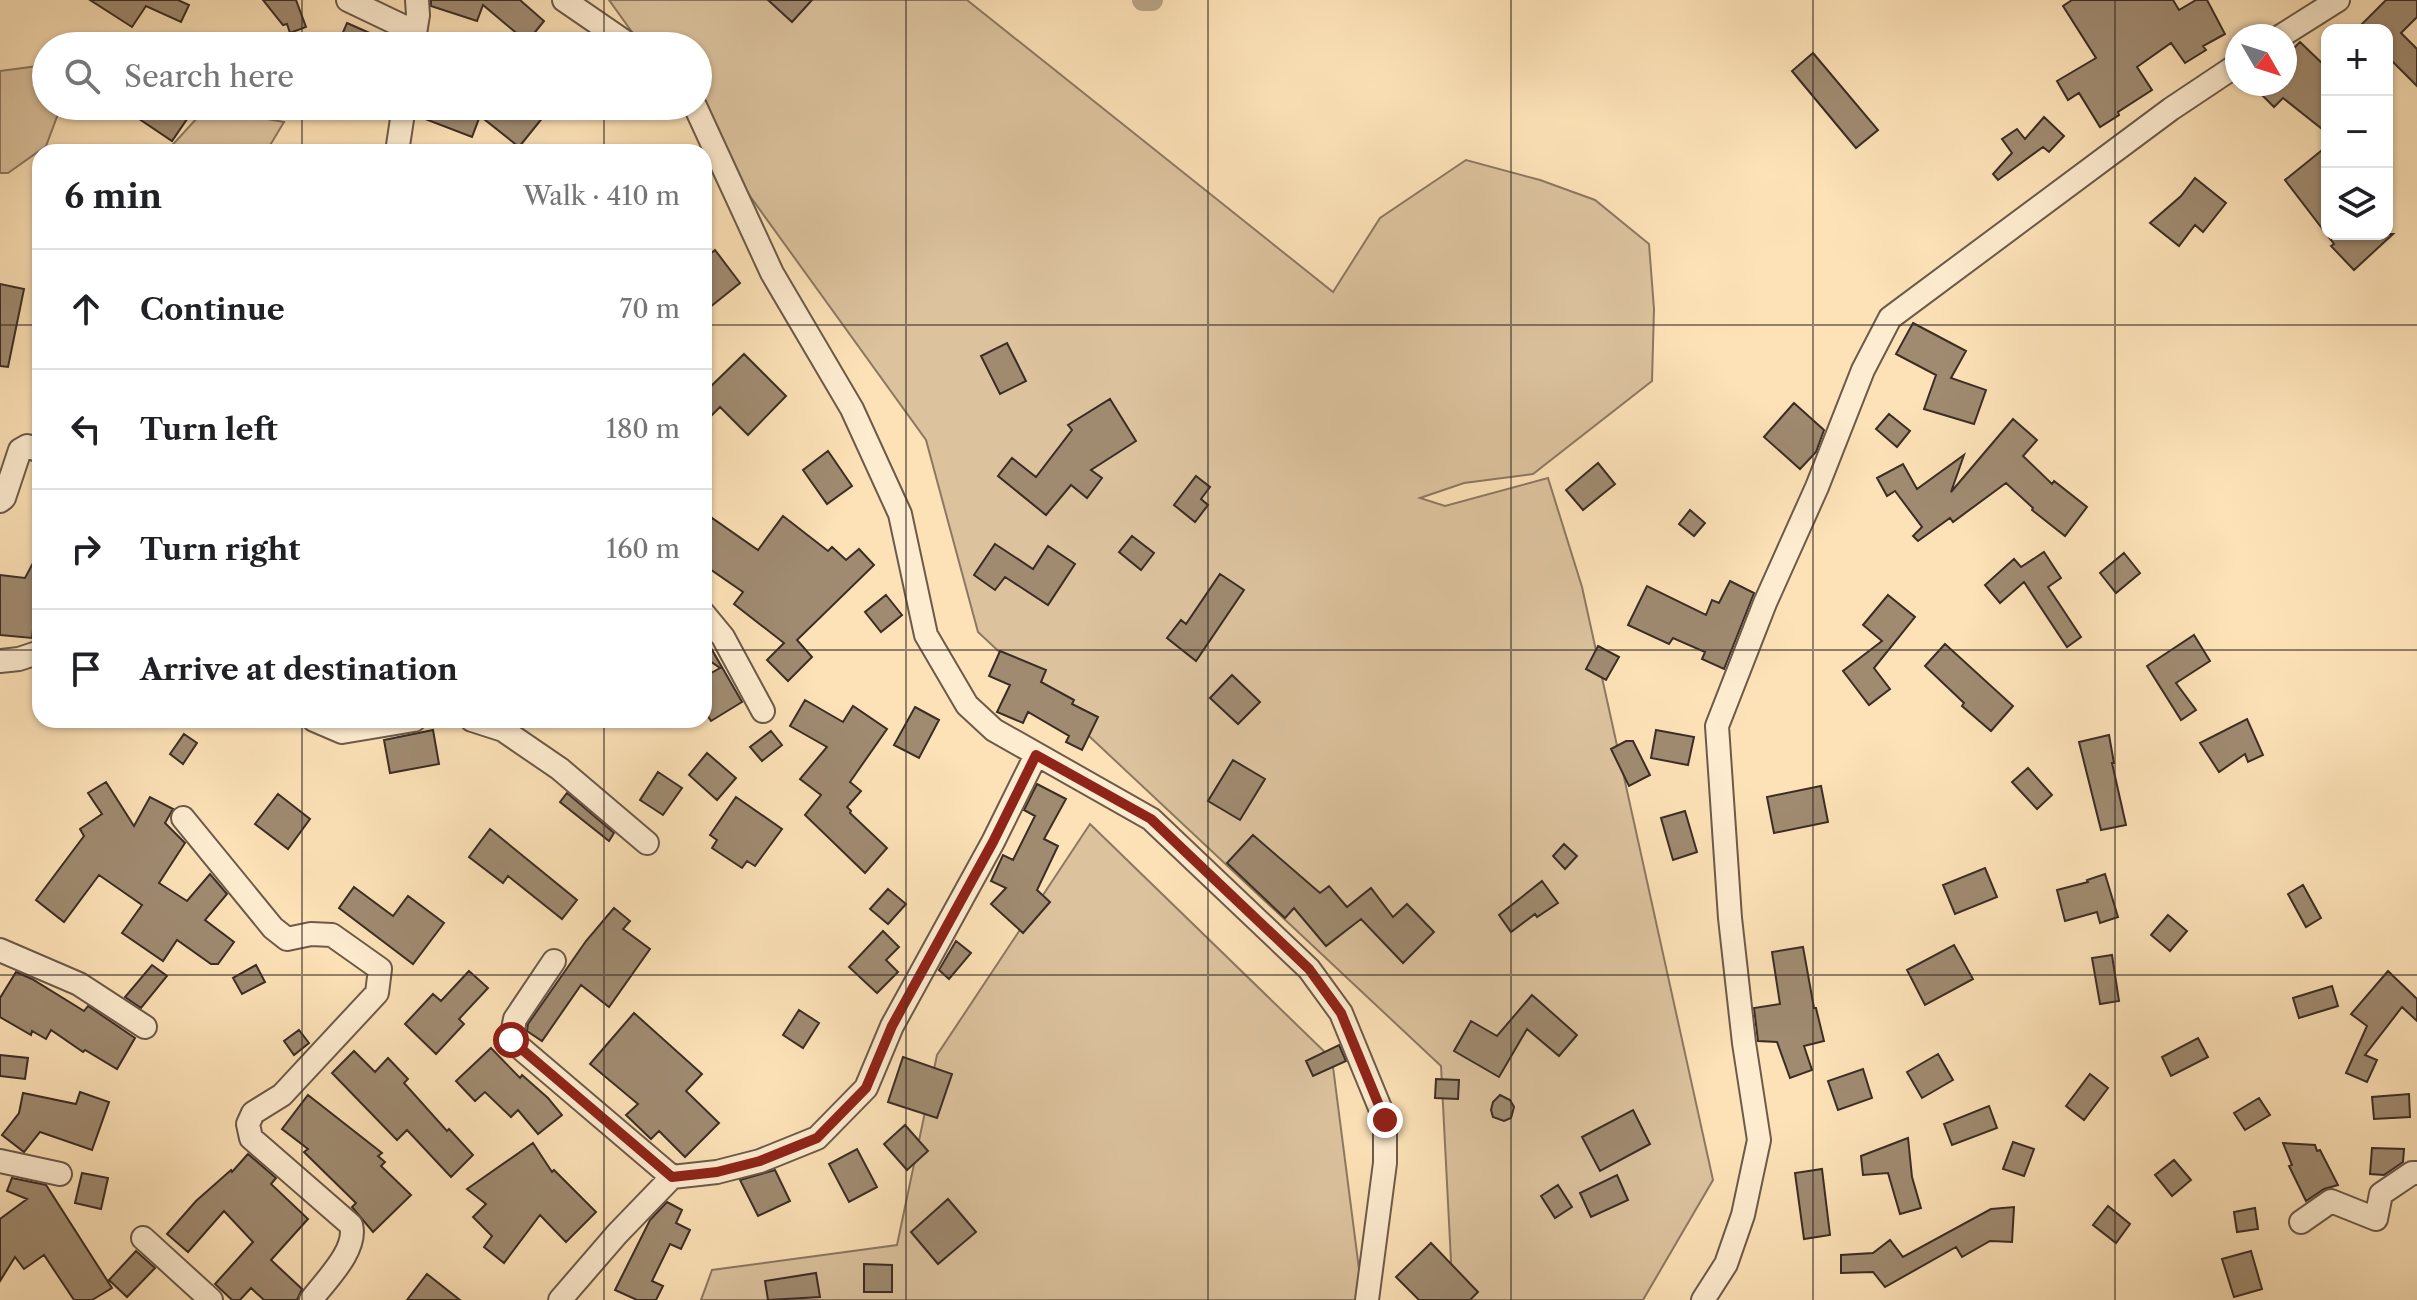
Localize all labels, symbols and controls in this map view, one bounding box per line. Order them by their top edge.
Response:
north arrow [2225,24,2297,96]
map controls [2321,24,2393,240]
button: + [2321,24,2393,96]
search box [32,32,712,120]
icon: search [60,54,104,98]
text: Search here [124,58,294,95]
button: − [2321,96,2393,168]
button: layers [2321,168,2393,240]
text: 6 min [64,175,162,217]
text: Walk · 410 m [523,180,680,212]
icon: ahead [64,287,108,331]
text: Continue [140,291,285,328]
text: 70 m [620,293,680,325]
icon: left [64,407,108,451]
text: Turn left [140,411,277,448]
text: 180 m [606,413,680,445]
icon: right [64,527,108,571]
text: Turn right [140,531,300,568]
text: 160 m [606,533,680,565]
icon: arrive [64,647,108,691]
text: Arrive at destination [140,651,458,688]
route start [493,1022,529,1058]
route end [1367,1102,1403,1138]

